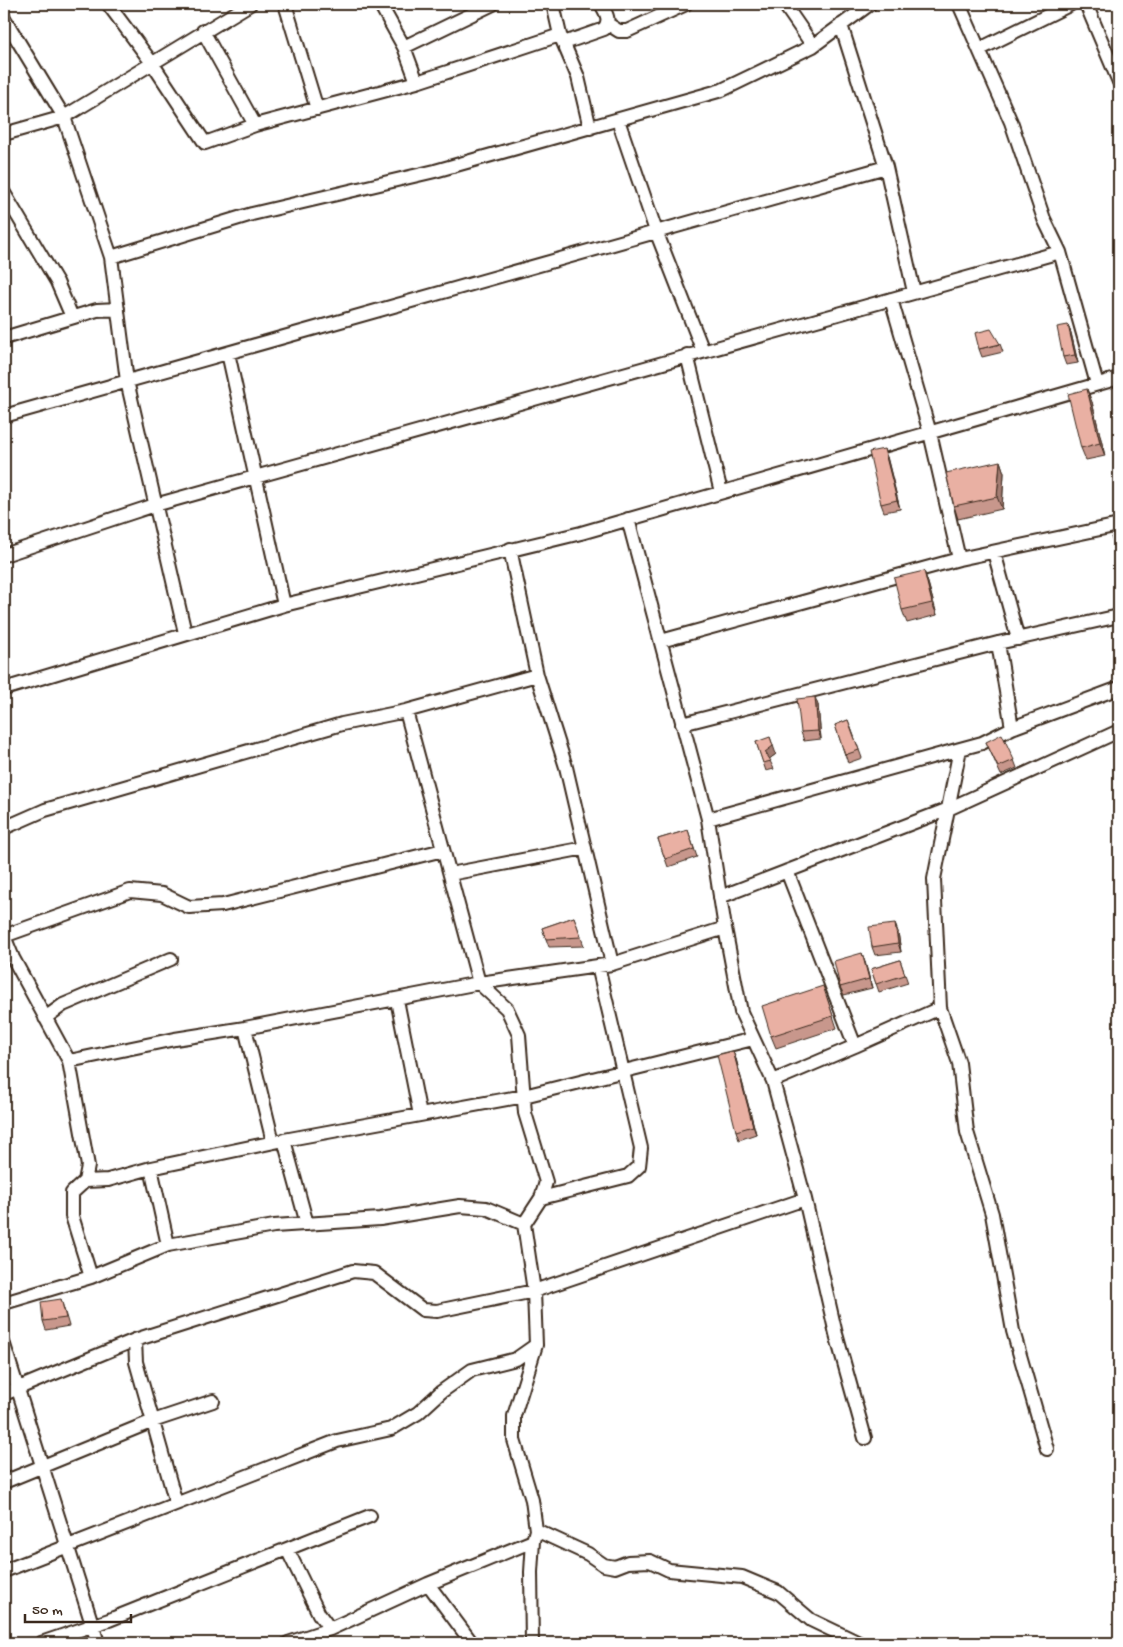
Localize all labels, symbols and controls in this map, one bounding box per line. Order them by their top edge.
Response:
scale bar [25,1592,131,1624]
text: 50 m [32,1602,63,1620]

